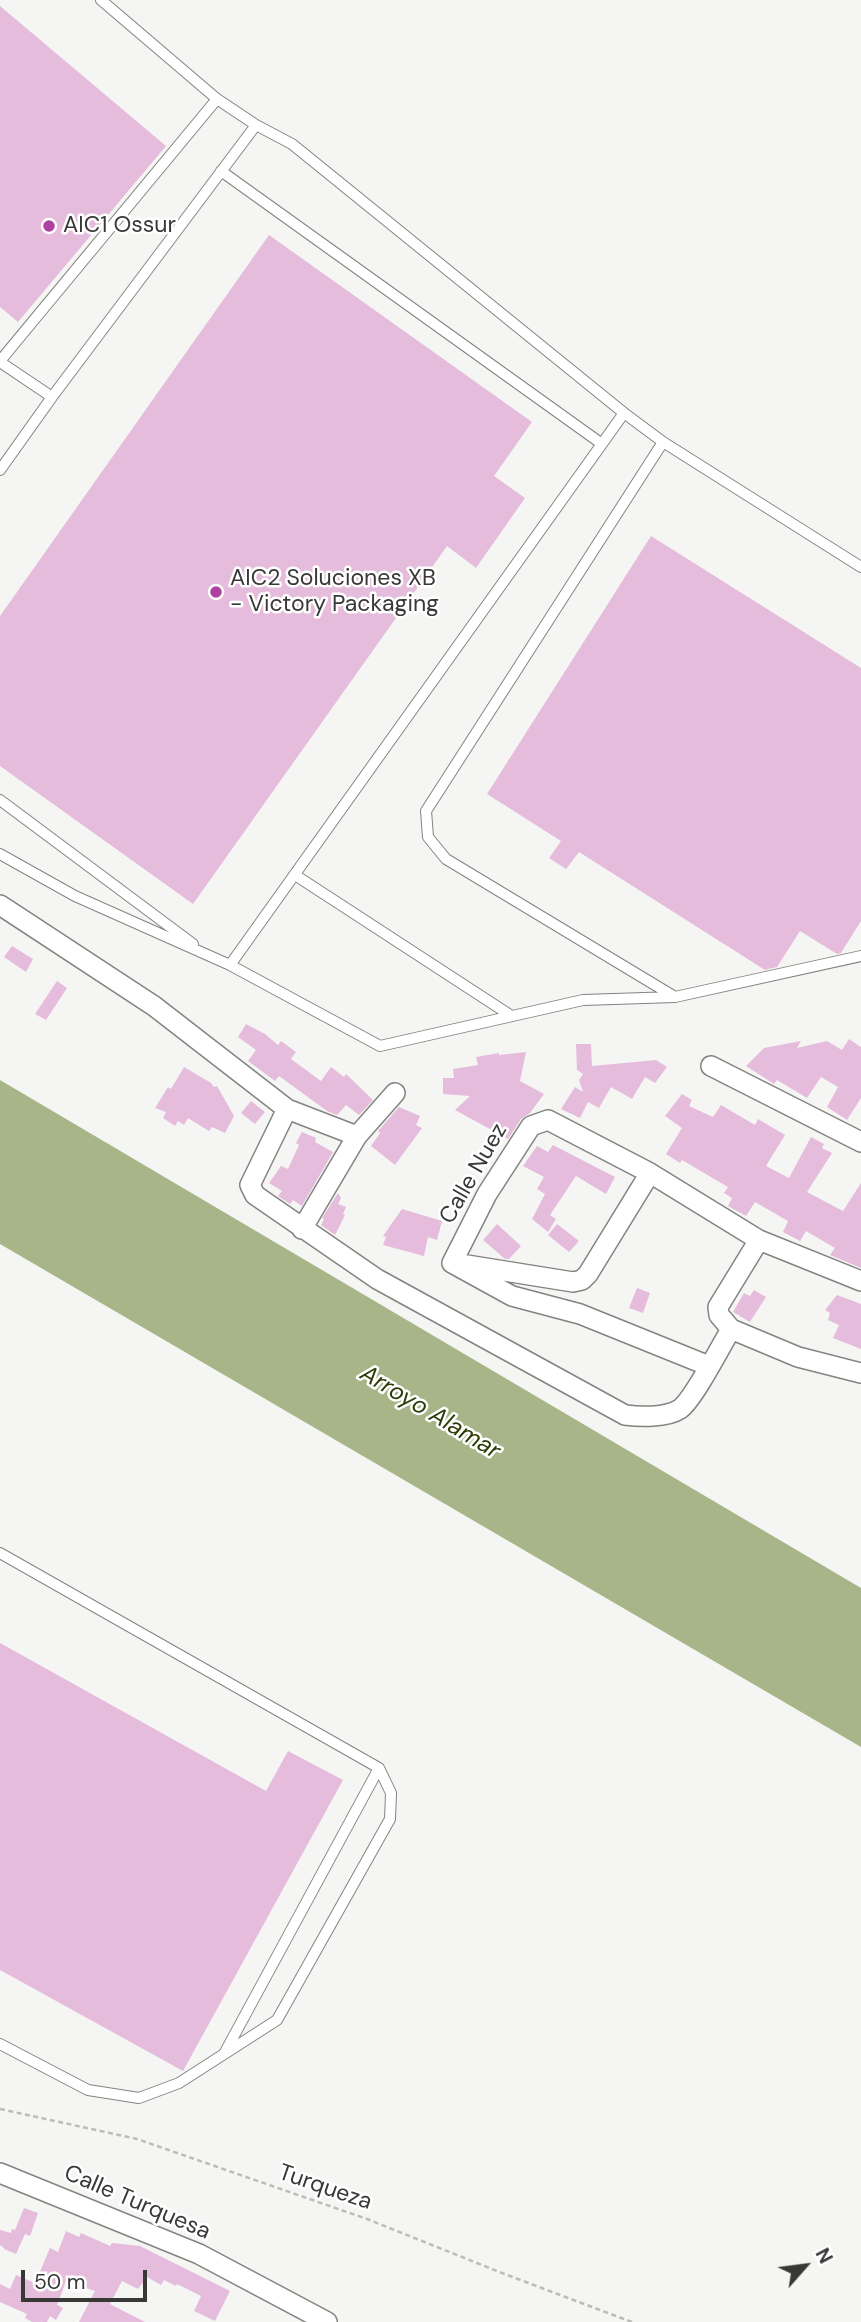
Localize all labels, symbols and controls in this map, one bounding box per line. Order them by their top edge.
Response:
place label: AIC1 Ossur [63,212,176,240]
marker: AIC1 Ossur [41,218,57,234]
place label: AIC2 Soluciones XB - Victory Packaging [230,565,439,619]
marker: AIC2 Soluciones XB - Victory Packaging [208,584,224,600]
street label: Calle Nuez [434,1119,514,1229]
water label: Arroyo Alamar [355,1360,505,1466]
street label: Turqueza [275,2159,375,2217]
street label: Calle Turquesa [60,2160,214,2246]
north arrow [770,2231,840,2301]
text: N [810,2244,838,2268]
scale bar [24,2256,150,2300]
text: 50 m [34,2268,85,2296]

